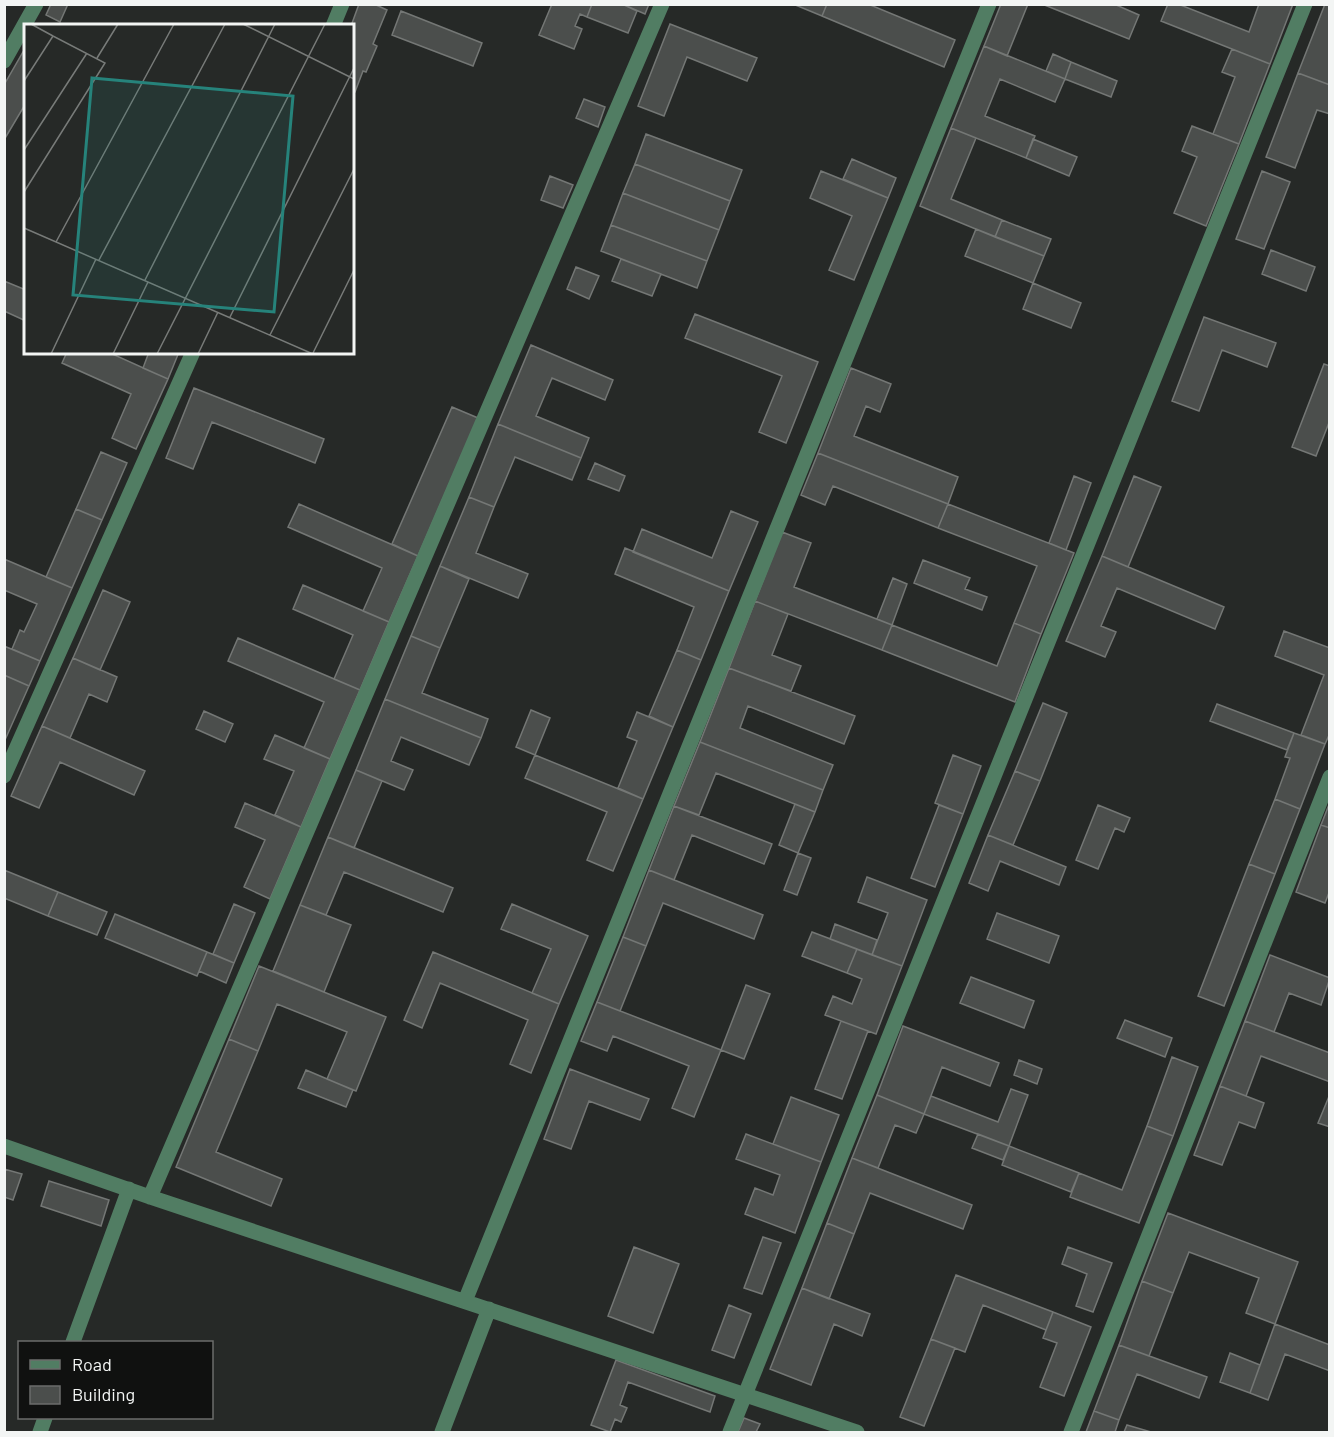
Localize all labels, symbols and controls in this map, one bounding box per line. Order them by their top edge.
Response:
inset map [24,24,354,354]
legend [18,1341,213,1419]
text: Road [72,1353,112,1375]
text: Building [72,1383,135,1405]

